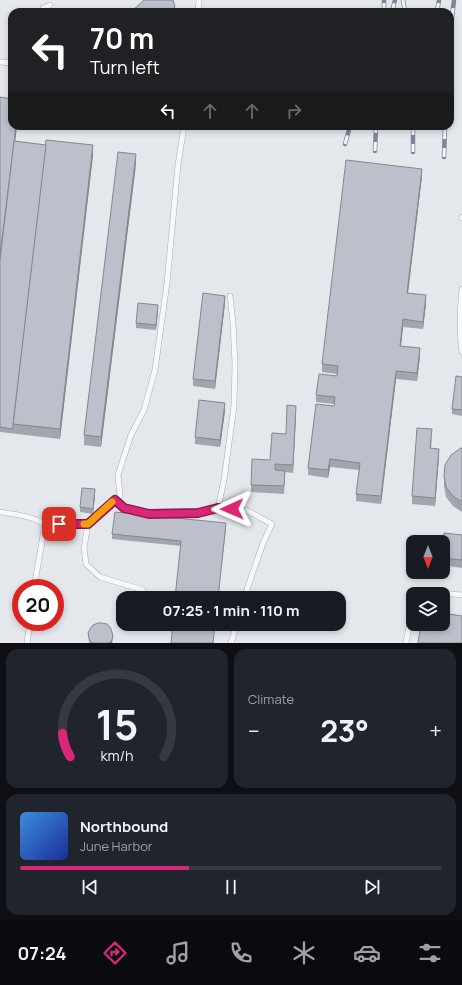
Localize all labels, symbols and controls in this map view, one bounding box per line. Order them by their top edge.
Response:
text: 70 m [90,19,154,57]
icon: left [24,24,76,76]
text: Turn left [90,55,160,79]
icon: left [157,100,179,122]
icon: ahead [199,100,221,122]
icon: ahead [241,100,263,122]
icon: right [283,100,305,122]
position arrow [211,488,253,530]
pin [42,507,76,541]
icon: arrive [48,513,70,535]
north arrow [406,535,450,579]
map controls [406,535,450,631]
speed limit sign: 20 [12,579,64,631]
button: layers [406,587,450,631]
text: 07:25 · 1 min · 110 m [163,600,299,621]
text: Climate [248,690,294,708]
text: 15 [96,695,138,751]
text: 23° [320,710,369,751]
text: − [248,716,260,746]
text: + [429,716,442,746]
text: km/h [100,745,134,764]
text: Northbound [80,816,168,837]
text: June Harbor [80,837,153,855]
icon: previous [79,876,101,898]
icon: pause [220,876,242,898]
icon: next [361,876,383,898]
icon: directions [101,939,129,967]
icon: music [164,939,192,967]
icon: phone [227,939,255,967]
icon: climate [290,939,318,967]
icon: car [353,939,381,967]
icon: filters [416,939,444,967]
text: 07:24 [18,941,66,965]

